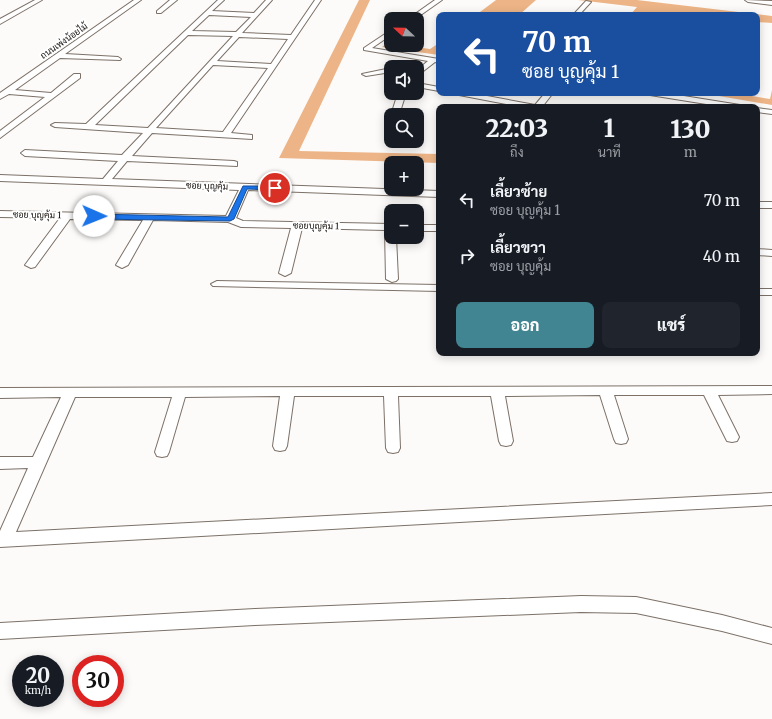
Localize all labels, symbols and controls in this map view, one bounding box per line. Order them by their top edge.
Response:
north arrow [384,12,424,52]
map controls [384,12,424,244]
street label: ถนนเพ่งน้อยไม้ [38,20,90,61]
text: 70 m [522,24,591,60]
icon: left [456,28,508,80]
button: sound [384,60,424,100]
text: ซอย บุญคุ้ม 1 [522,60,619,83]
button: search [384,108,424,148]
text: 22:03 [485,113,548,144]
text: 1 [604,113,615,144]
text: 130 [670,114,711,145]
text: ถึง [510,144,524,161]
text: นาที [598,144,621,161]
text: m [684,144,697,161]
button: + [384,156,424,196]
pin [258,171,292,205]
icon: arrive [264,177,286,199]
street label: ซอย บุญคุ้ม [186,179,228,193]
text: เลี้ยวซ้าย [490,182,547,201]
icon: left [456,189,478,211]
text: 70 m [704,191,740,210]
position arrow [73,195,115,237]
text: ซอย บุญคุ้ม 1 [490,202,560,219]
button: − [384,204,424,244]
street label: ซอย บุญคุ้ม 1 [13,209,61,221]
street label: ซอยบุญคุ้ม 1 [293,220,339,232]
text: เลี้ยวขวา [490,238,546,257]
icon: right [456,245,478,267]
text: 40 m [703,247,740,266]
text: ซอย บุญคุ้ม [490,258,551,275]
button: ออก [456,302,594,348]
button: แชร์ [602,302,740,348]
speed limit sign: 30 [72,655,124,707]
text: 20 [26,663,50,688]
text: km/h [25,684,51,697]

